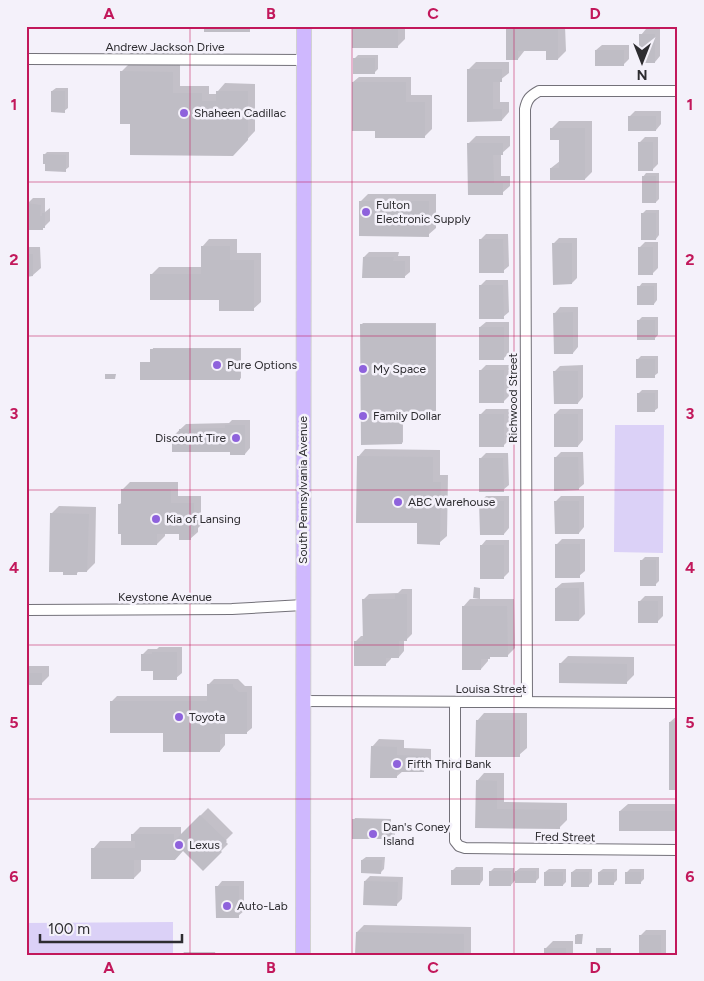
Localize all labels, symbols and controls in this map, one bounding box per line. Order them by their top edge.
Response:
text: A [103,4,115,23]
text: B [266,4,276,23]
text: C [427,4,439,23]
text: D [589,4,601,23]
north arrow [616,38,666,88]
street label: Andrew Jackson Drive [105,40,225,54]
text: N [637,66,647,83]
text: 1 [11,95,17,114]
text: 1 [687,95,693,114]
place label: Shaheen Cadillac [194,106,287,120]
marker: Shaheen Cadillac [178,107,190,119]
place label: Fulton Electronic Supply [376,198,471,226]
marker: Fulton Electronic Supply [360,206,372,218]
text: 2 [9,250,19,269]
text: 2 [685,250,695,269]
street label: Richwood Street [506,352,520,443]
place label: Pure Options [227,358,298,372]
marker: Pure Options [211,359,223,371]
place label: My Space [373,362,427,376]
marker: My Space [357,363,369,375]
text: 3 [10,404,19,423]
text: 3 [686,404,695,423]
place label: Family Dollar [373,409,441,423]
marker: Family Dollar [357,410,369,422]
street label: South Pennsylvania Avenue [296,416,310,564]
place label: Discount Tire [155,431,226,445]
marker: Discount Tire [230,432,242,444]
place label: ABC Warehouse [408,495,496,509]
marker: ABC Warehouse [392,496,404,508]
place label: Kia of Lansing [166,512,241,526]
marker: Kia of Lansing [150,513,162,525]
text: 4 [9,558,19,577]
text: 4 [685,558,695,577]
street label: Keystone Avenue [118,590,212,604]
street label: Louisa Street [456,682,527,696]
place label: Toyota [189,710,225,724]
marker: Toyota [173,711,185,723]
text: 5 [9,713,19,732]
text: 5 [685,713,695,732]
place label: Fifth Third Bank [407,757,491,771]
marker: Fifth Third Bank [391,758,403,770]
place label: Dan's Coney Island [383,820,451,848]
marker: Dan's Coney Island [367,828,379,840]
street label: Fred Street [535,829,596,845]
place label: Lexus [189,838,220,852]
marker: Lexus [173,839,185,851]
text: 6 [9,867,19,886]
text: 6 [685,867,695,886]
place label: Auto-Lab [237,899,288,913]
marker: Auto-Lab [221,900,233,912]
scale bar [40,911,182,943]
text: 100 m [48,920,90,938]
text: A [103,958,115,977]
text: B [266,958,276,977]
text: C [427,958,439,977]
text: D [589,958,601,977]

